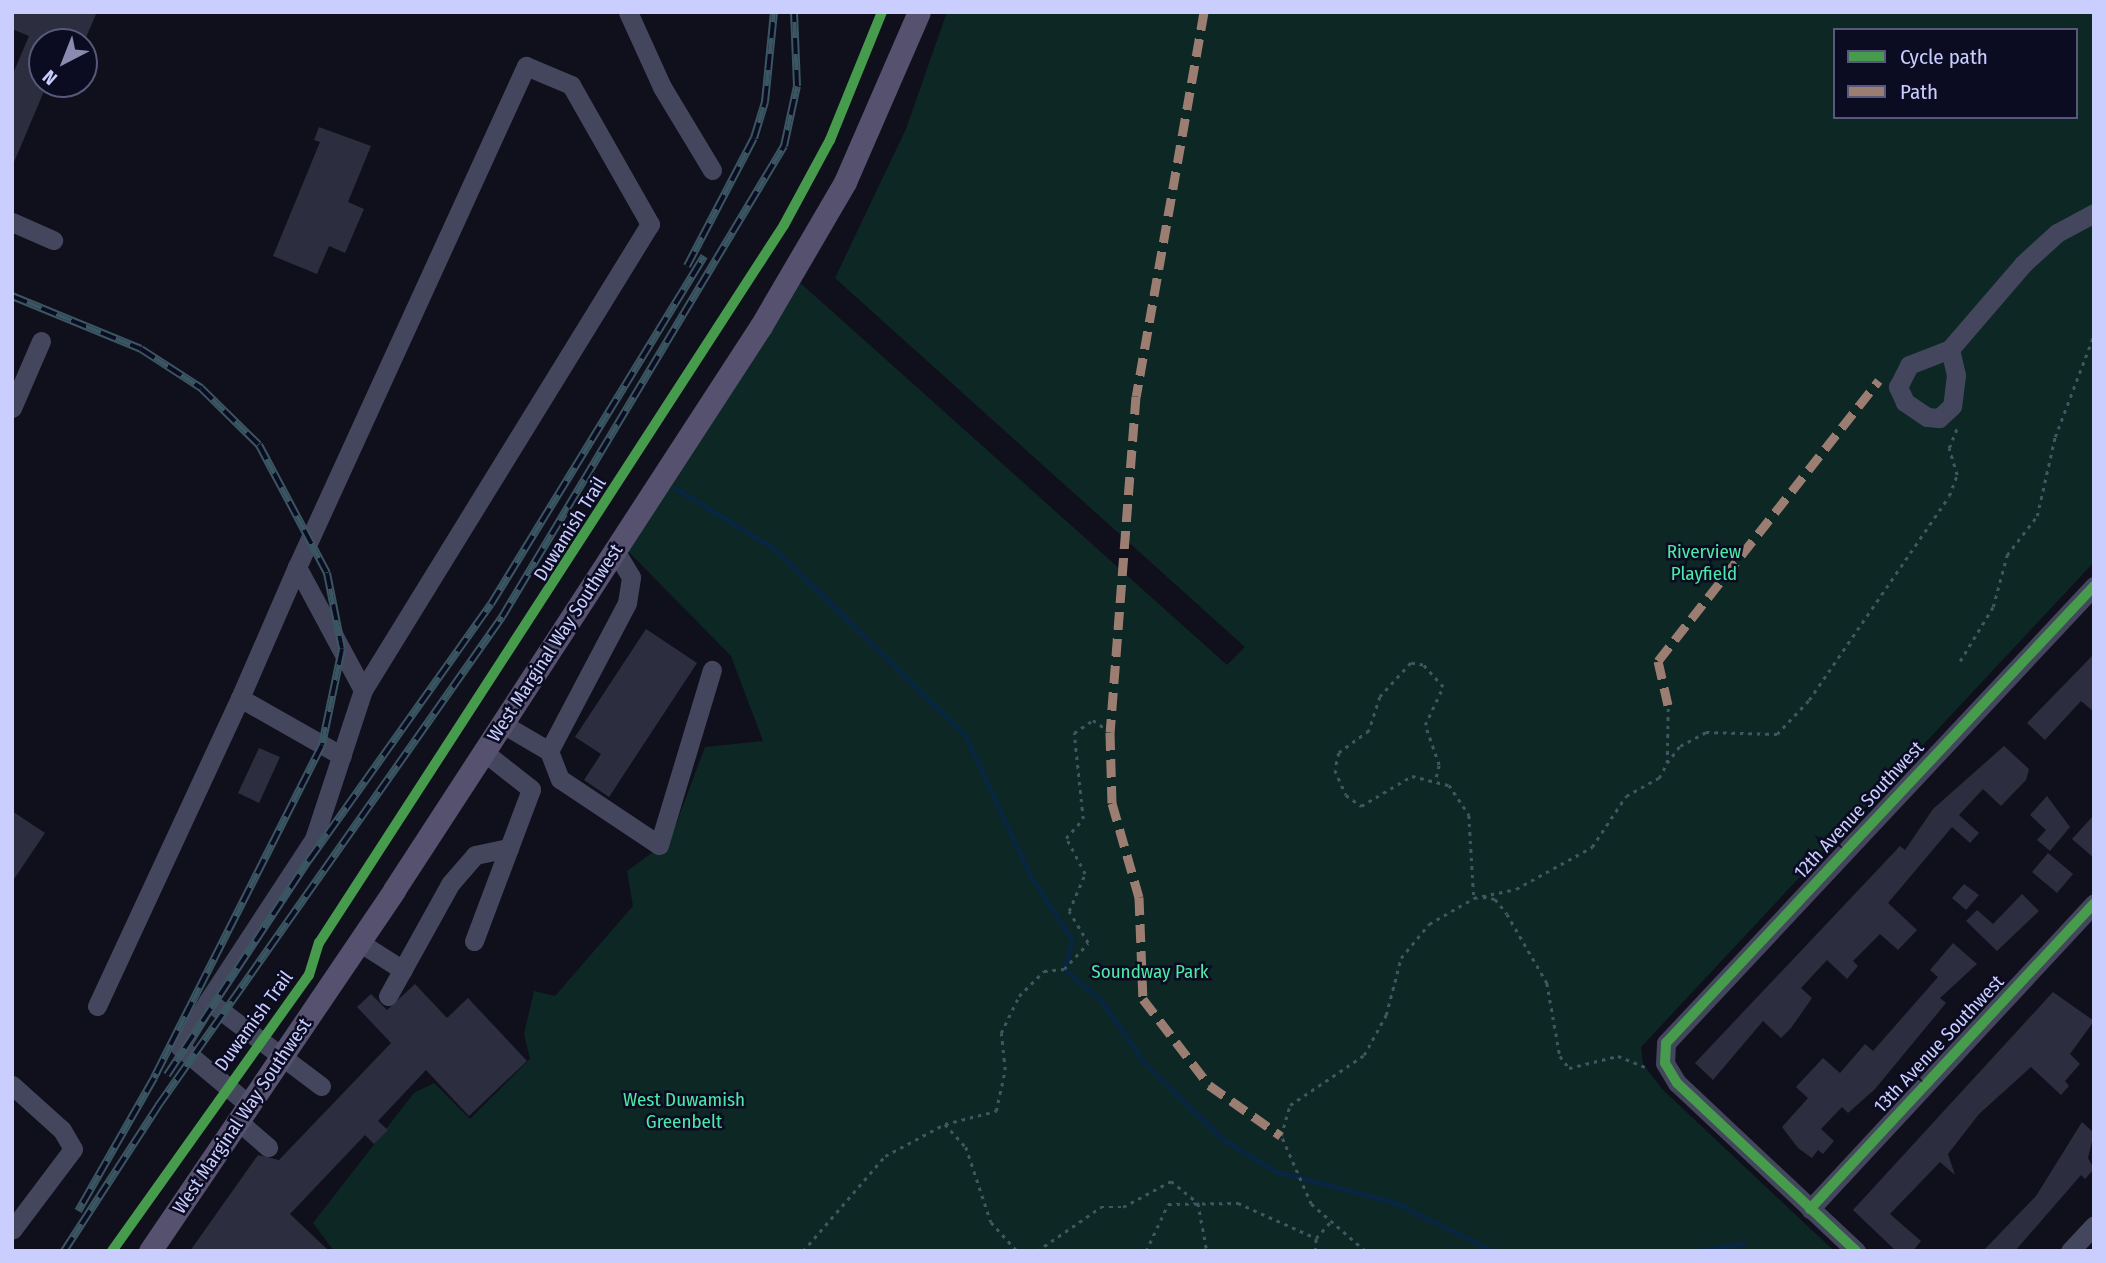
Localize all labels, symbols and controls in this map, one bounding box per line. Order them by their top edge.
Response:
north arrow [28,28,98,98]
legend [1833,28,2078,119]
text: Cycle path [1900,44,1988,70]
text: N [38,65,62,90]
text: Path [1900,79,1938,105]
street label: Duwamish Trail [529,473,611,585]
street label: West Marginal Way Southwest [483,540,627,746]
park label: Riverview Playfield [1667,541,1741,585]
street label: 12th Avenue Southwest [1789,736,1929,884]
park label: Soundway Park [1091,961,1209,983]
street label: Duwamish Trail [210,967,298,1075]
street label: 13th Avenue Southwest [1869,970,2009,1118]
street label: West Marginal Way Southwest [168,1014,316,1218]
park label: West Duwamish Greenbelt [623,1089,745,1133]

